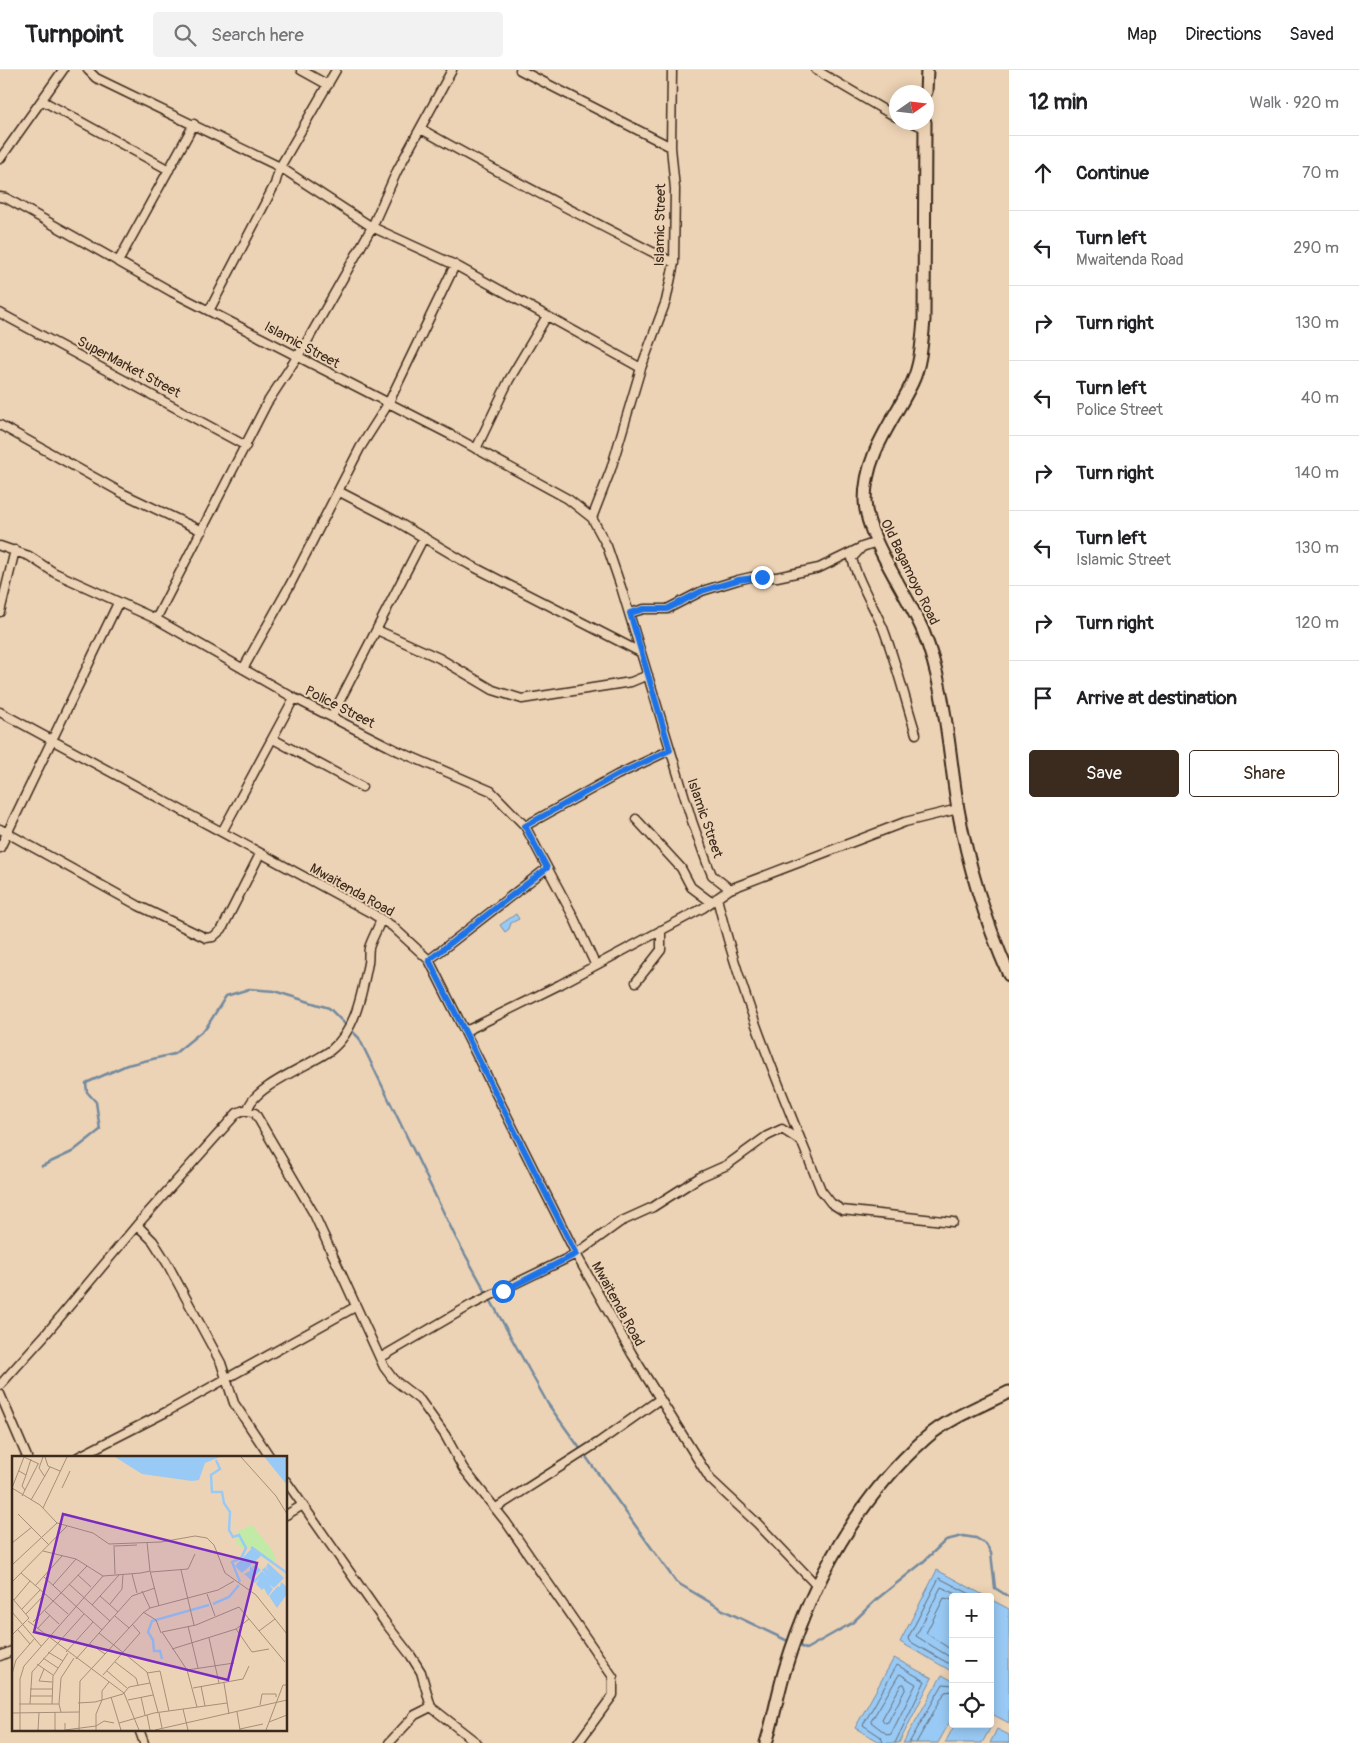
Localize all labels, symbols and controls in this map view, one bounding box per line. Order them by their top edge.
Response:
search box [153,12,503,57]
text: Turnpoint [25,20,123,49]
icon: search [171,21,199,49]
text: Search here [211,23,304,47]
text: Map [1127,23,1157,46]
text: Directions [1185,23,1261,46]
text: Saved [1289,23,1334,46]
north arrow [889,85,934,130]
text: 12 min [1029,89,1088,116]
text: Walk · 920 m [1250,93,1339,113]
icon: ahead [1029,159,1057,187]
text: Continue [1076,161,1149,185]
text: 70 m [1302,163,1339,183]
street label: Islamic Street [651,183,669,267]
text: Turn left [1076,226,1146,250]
icon: left [1029,234,1057,262]
text: 290 m [1293,238,1339,258]
text: Mwaitenda Road [1076,250,1184,270]
icon: right [1029,309,1057,337]
text: Turn right [1076,311,1154,335]
text: 130 m [1295,313,1339,333]
street label: Islamic Street [261,318,343,372]
street label: SuperMarket Street [74,333,184,402]
text: Turn left [1076,376,1146,400]
icon: left [1029,384,1057,412]
text: 40 m [1301,388,1339,408]
text: Police Street [1076,400,1163,420]
icon: right [1029,459,1057,487]
text: Turn right [1076,461,1154,485]
text: 140 m [1295,463,1339,483]
street label: Old Bagamoyo Road [877,516,943,628]
text: Turn left [1076,526,1146,550]
icon: left [1029,534,1057,562]
text: 130 m [1295,538,1339,558]
text: Islamic Street [1076,550,1171,570]
route end [751,566,774,589]
icon: right [1029,609,1057,637]
text: Turn right [1076,611,1154,635]
text: 120 m [1295,613,1339,633]
street label: Police Street [302,682,378,732]
icon: arrive [1029,684,1057,712]
text: Arrive at destination [1076,686,1237,710]
button: Save [1029,750,1179,797]
button: Share [1189,750,1339,797]
street label: Islamic Street [683,776,727,860]
street label: Mwaitenda Road [307,860,397,920]
street label: Mwaitenda Road [588,1259,648,1349]
route start [492,1280,515,1303]
inset map [12,1456,288,1730]
map controls [949,1593,994,1728]
button: + [949,1593,994,1638]
button: − [949,1638,994,1683]
button: locate [949,1683,994,1728]

